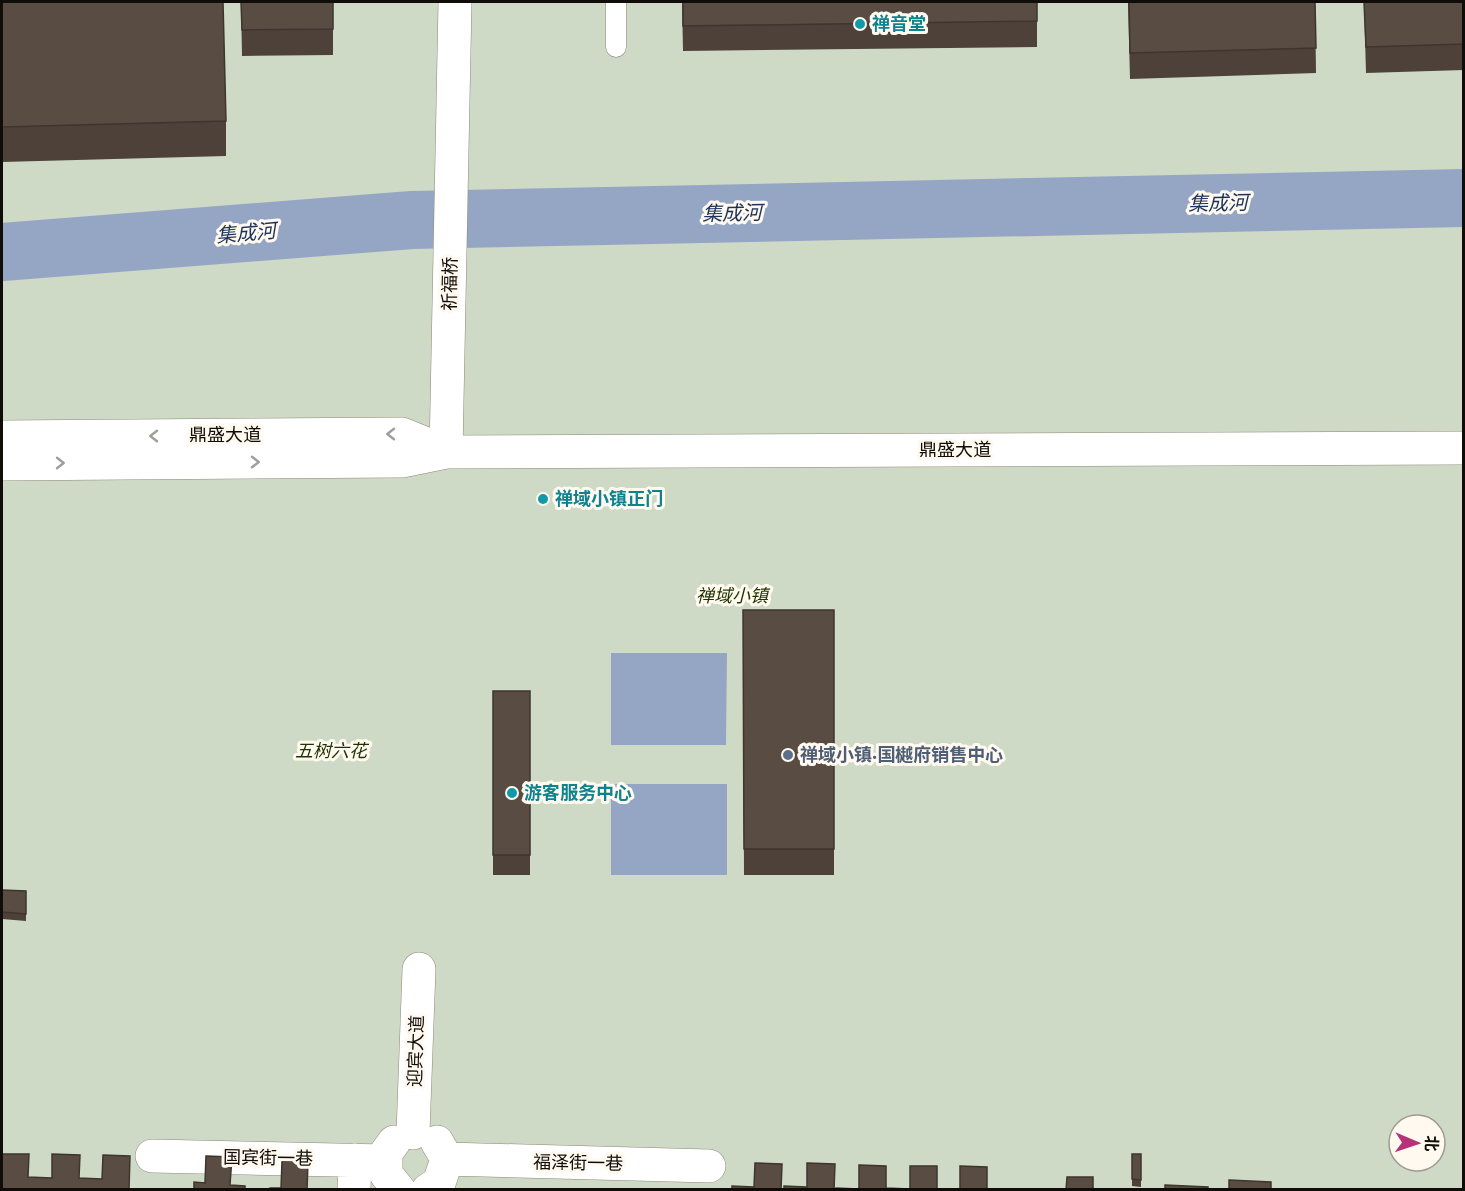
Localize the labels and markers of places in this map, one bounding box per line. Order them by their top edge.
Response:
place label: 禅音堂 [872,14,926,34]
marker: 禅音堂 [853,17,867,31]
place label: 禅域小镇正门 [555,489,663,509]
marker: 禅域小镇正门 [536,492,550,506]
place label: 禅域小镇·国樾府销售中心 [800,745,1003,765]
marker: 禅域小镇·国樾府销售中心 [781,748,795,762]
place label: 游客服务中心 [524,783,632,803]
marker: 游客服务中心 [505,786,519,800]

